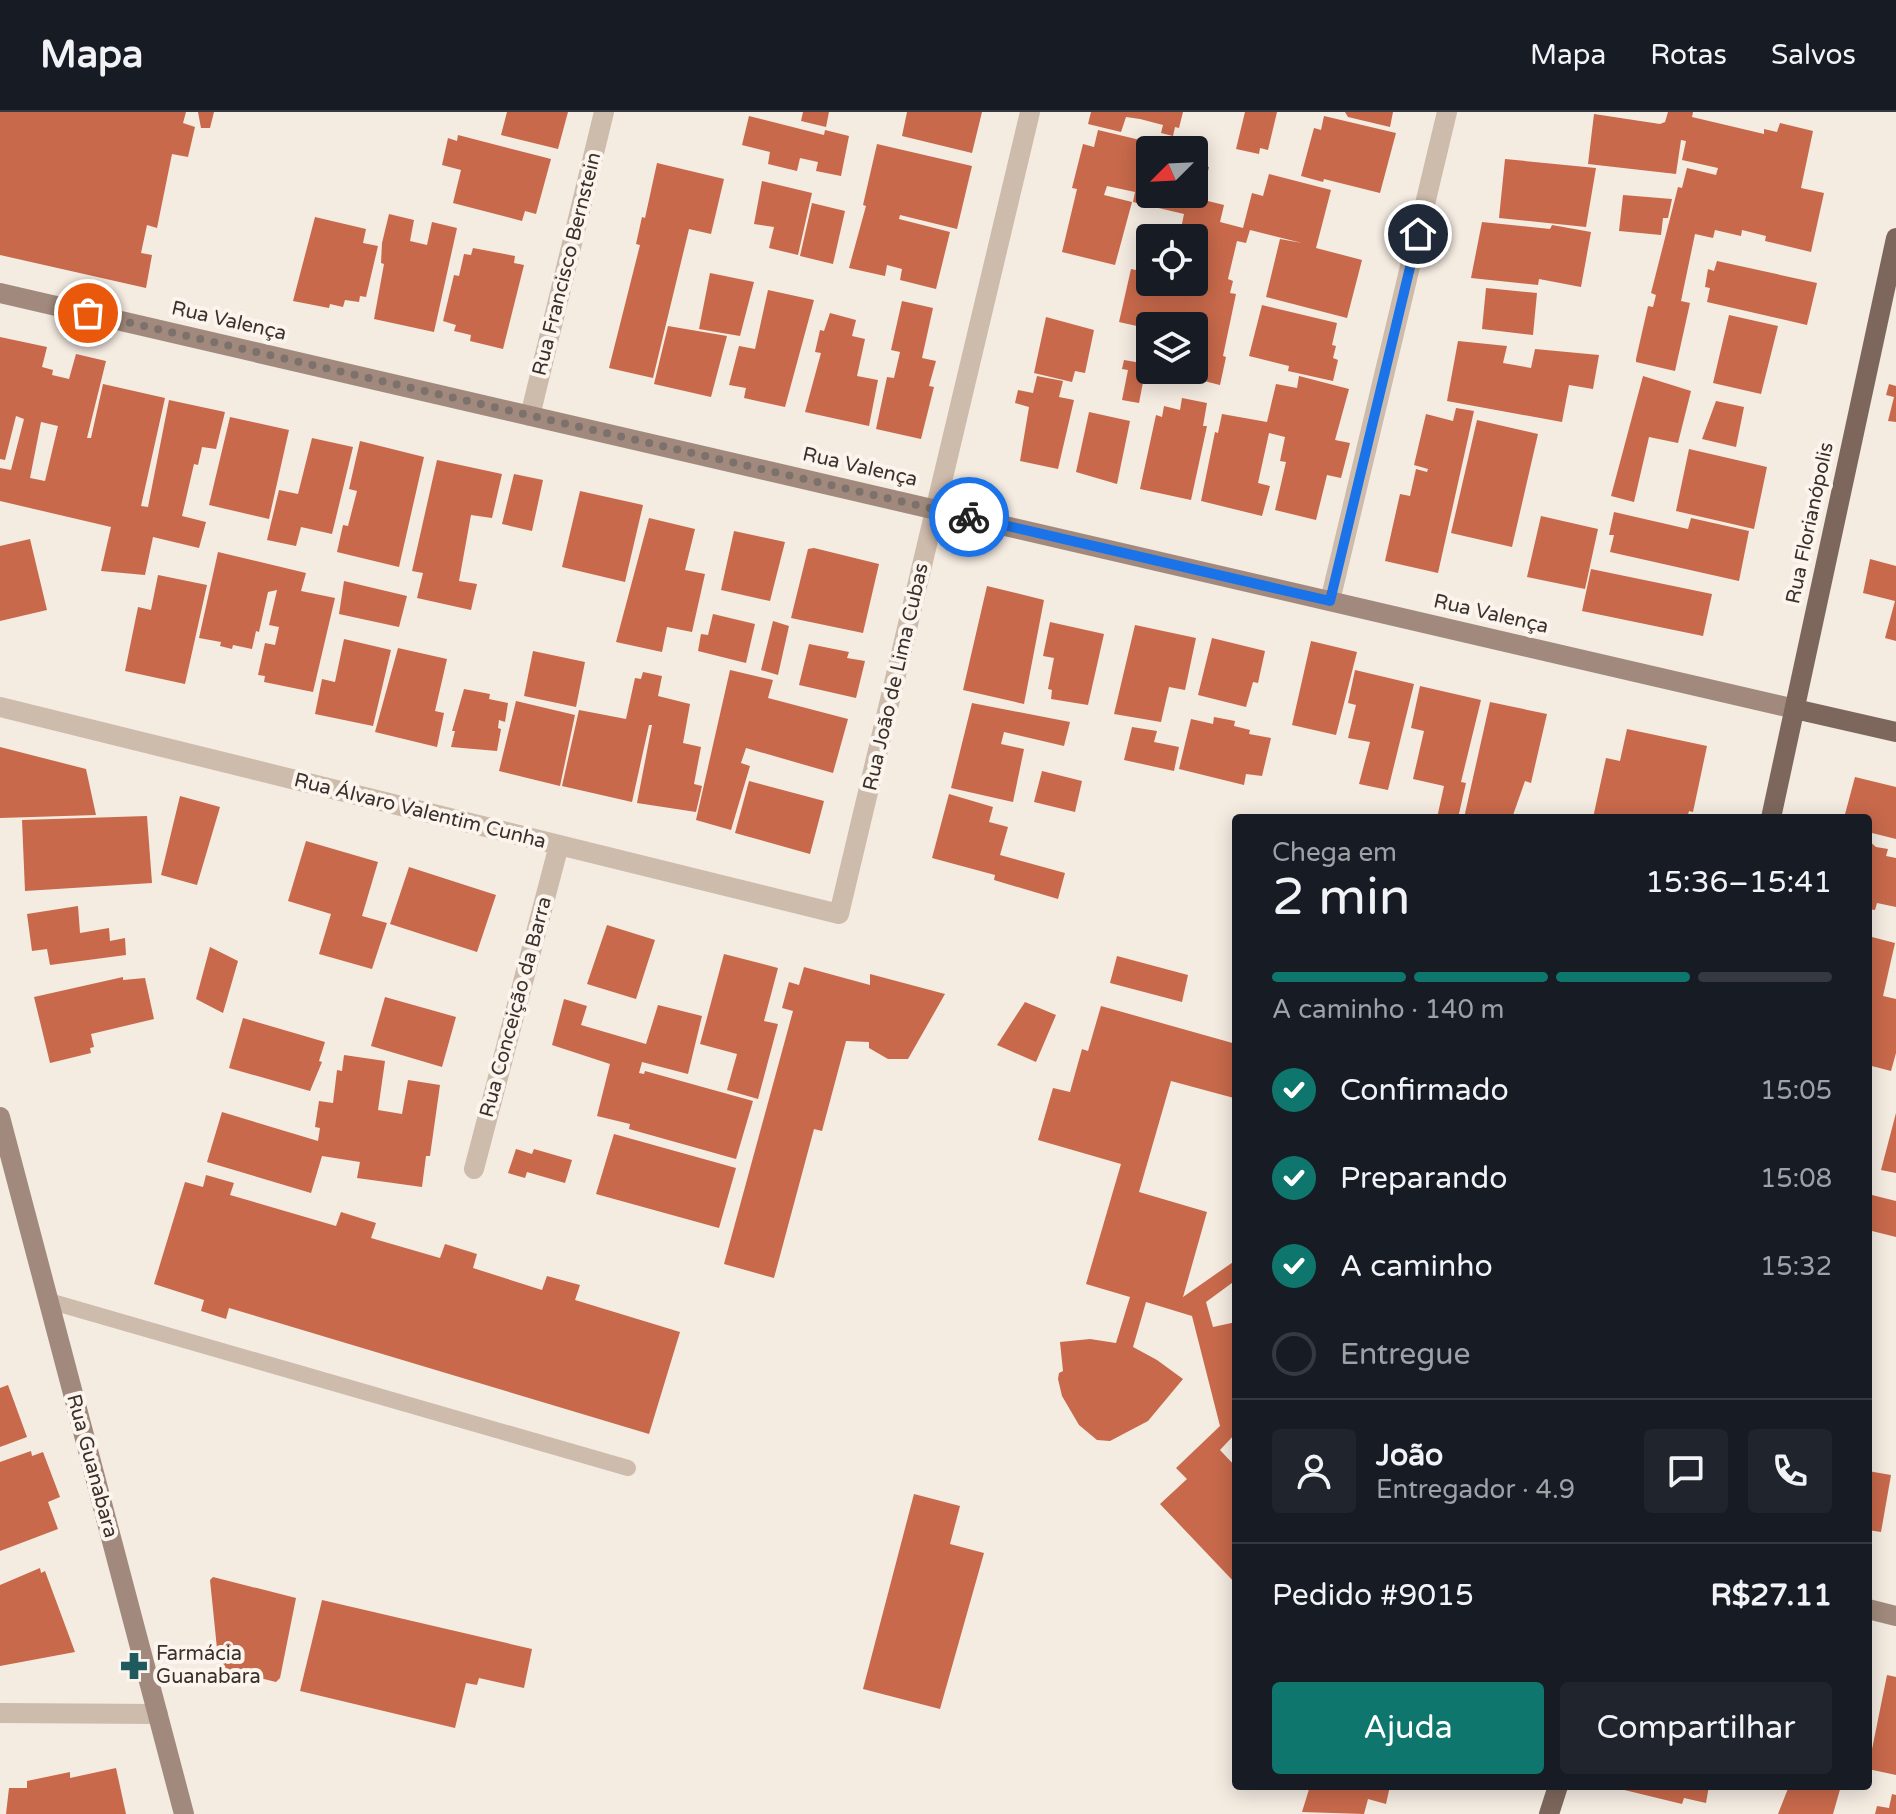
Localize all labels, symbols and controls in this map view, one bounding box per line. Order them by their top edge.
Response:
text: Mapa [40,32,143,78]
text: Mapa [1530,38,1606,72]
text: Rotas [1650,38,1727,72]
text: Salvos [1771,38,1856,72]
north arrow [1136,136,1208,208]
map controls [1136,136,1208,384]
street label: Rua Francisco Bernstein [528,150,606,378]
pin [1384,200,1452,268]
icon: home [1396,212,1440,256]
button: locate [1136,224,1208,296]
pin [54,279,122,347]
icon: bag [66,291,110,335]
street label: Rua Valença [169,296,289,346]
button: layers [1136,312,1208,384]
street label: Rua Florianópolis [1781,440,1839,606]
street label: Rua Valença [800,442,920,492]
courier [929,477,1009,557]
icon: bike [947,495,991,539]
street label: Rua João de Lima Cubas [858,561,934,793]
street label: Rua Valença [1431,589,1551,639]
street label: Rua Álvaro Valentim Cunha [291,767,549,854]
text: Chega em [1272,837,1397,868]
text: 15:36–15:41 [1645,864,1832,901]
text: 2 min [1272,866,1411,929]
street label: Rua Conceição da Barra [475,894,557,1120]
text: A caminho · 140 m [1272,994,1504,1025]
icon: check [1272,1068,1316,1112]
text: Confirmado [1340,1072,1509,1109]
text: 15:05 [1760,1075,1832,1106]
icon: check [1272,1156,1316,1200]
text: Preparando [1340,1160,1508,1197]
text: 15:08 [1760,1163,1832,1194]
icon: check [1272,1244,1316,1288]
text: A caminho [1340,1248,1493,1285]
text: 15:32 [1760,1251,1832,1282]
text: Entregue [1340,1336,1471,1373]
street label: Rua Guanabara [61,1392,123,1540]
button: person [1272,1429,1356,1513]
button: chat [1644,1429,1728,1513]
button: phone [1748,1429,1832,1513]
text: João [1376,1437,1443,1474]
text: Entregador · 4.9 [1376,1474,1575,1505]
text: Pedido #9015 [1272,1577,1474,1614]
text: R$27.11 [1711,1577,1832,1614]
place label: Farmácia Guanabara [156,1642,261,1689]
pharmacy icon: Farmácia Guanabara [119,1651,149,1681]
button: Ajuda [1272,1682,1544,1774]
button: Compartilhar [1560,1682,1832,1774]

